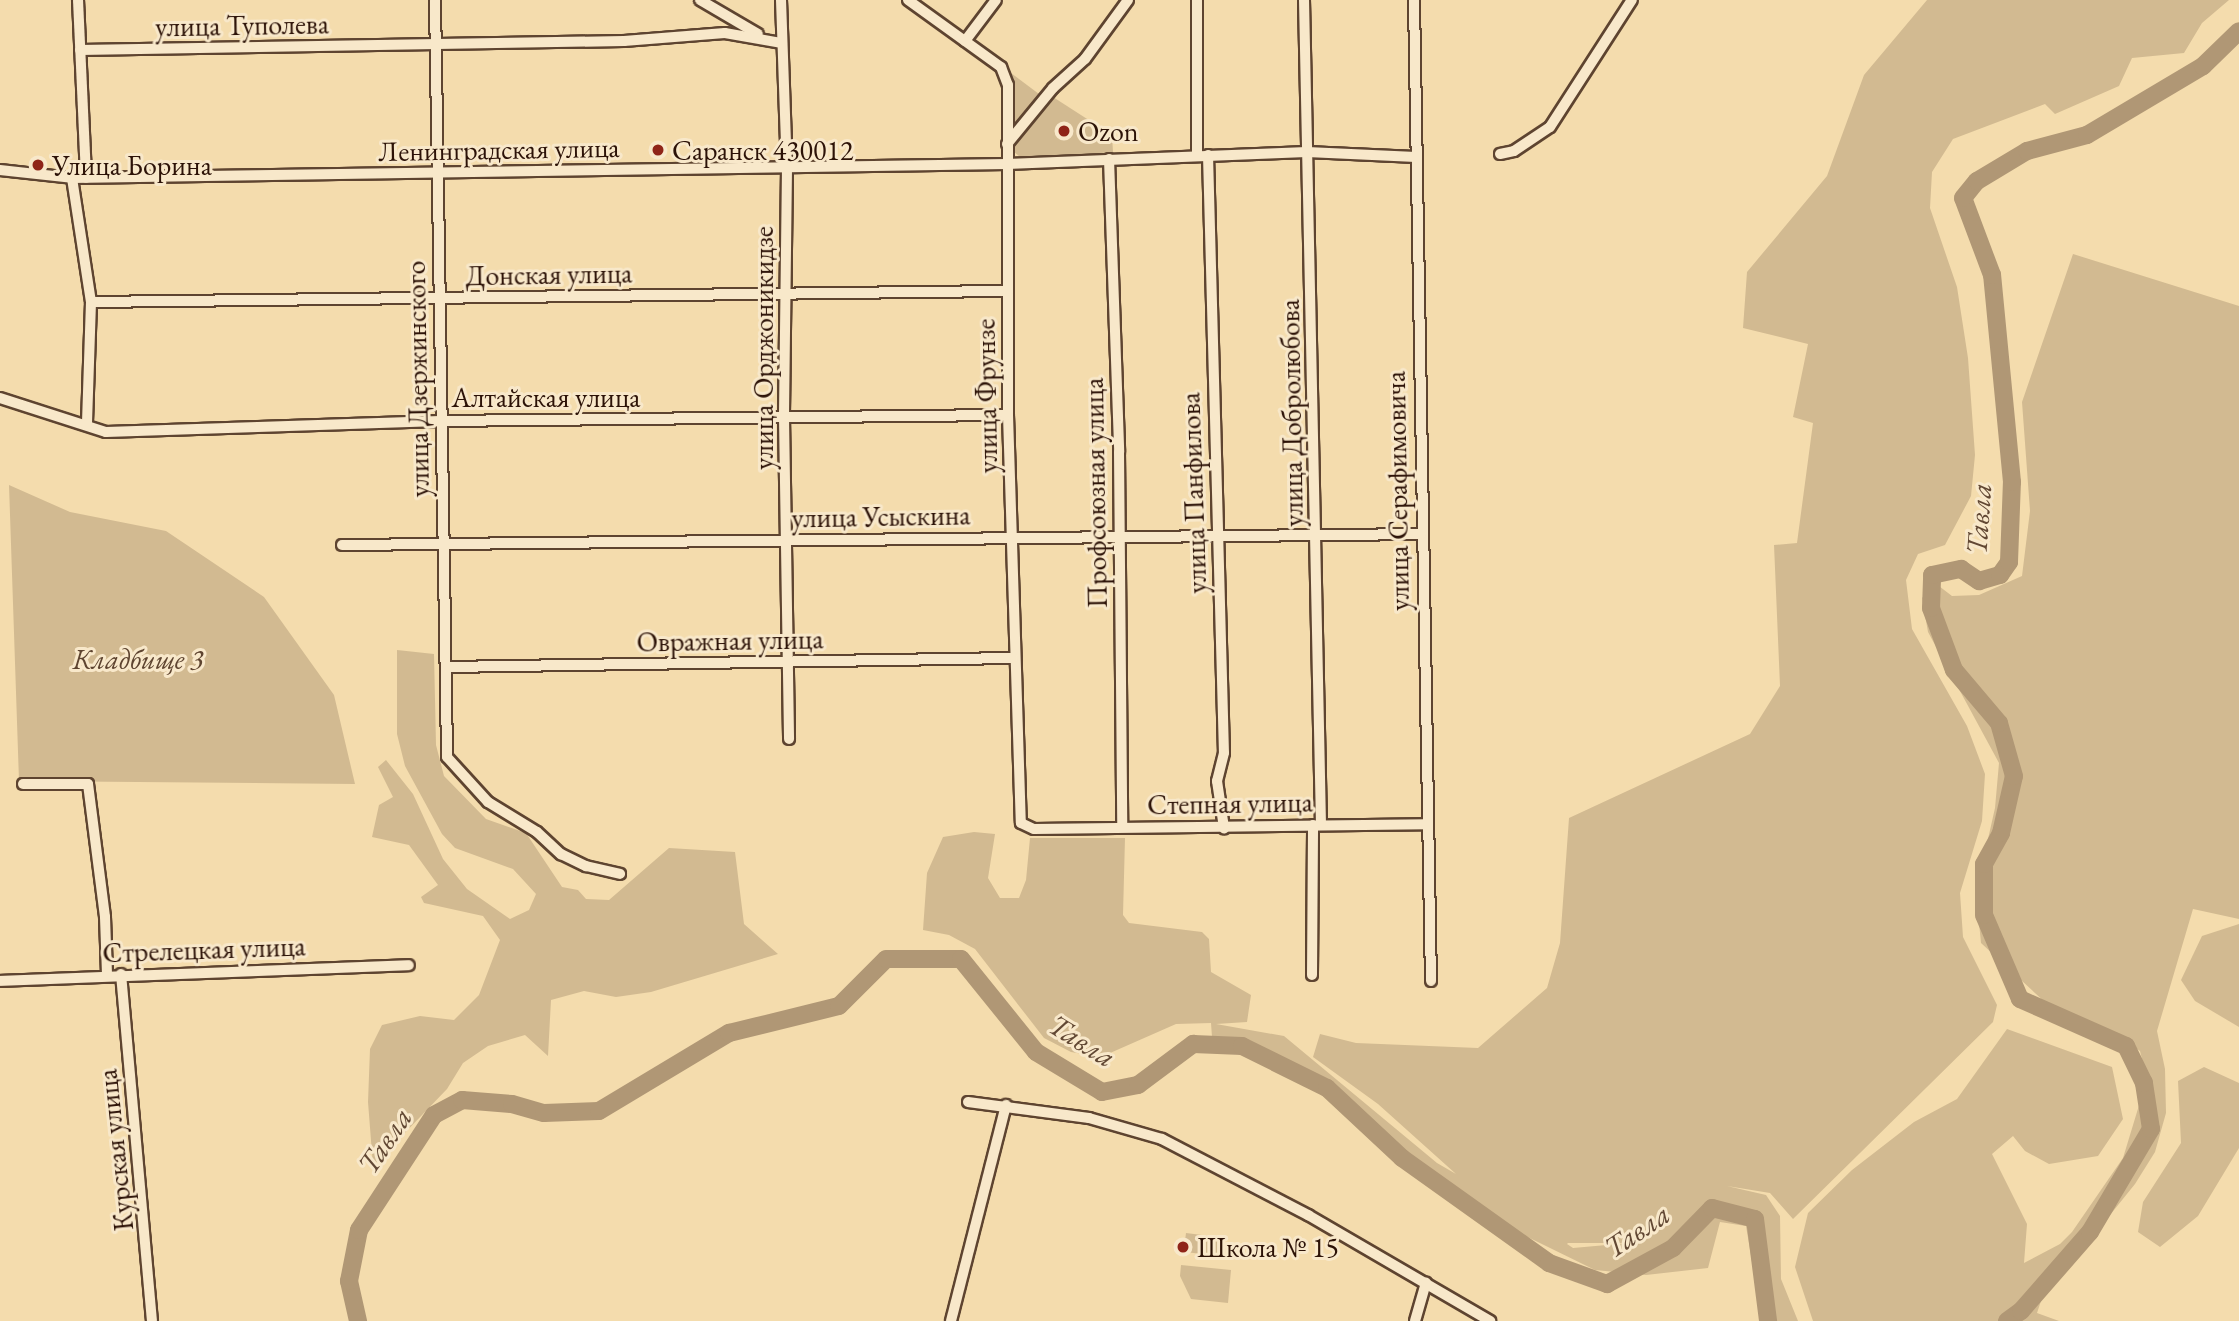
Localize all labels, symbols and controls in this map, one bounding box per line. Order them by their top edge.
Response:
street label: улица Туполева [155,7,329,43]
place label: Ozon [1078,114,1139,148]
marker: Ozon [1056,123,1072,139]
street label: Ленинградская улица [378,130,620,168]
place label: Саранск 430012 [672,133,853,167]
marker: Саранск 430012 [650,142,666,158]
place label: Улица Борина [52,148,212,182]
marker: Улица Борина [30,157,46,173]
street label: улица Орджоникидзе [746,226,780,470]
street label: Донская улица [465,256,633,292]
street label: улица Дзержинского [398,260,436,498]
street label: улица Добролюбова [1272,299,1310,527]
street label: улица Фрунзе [968,318,1004,474]
street label: улица Серафимовича [1378,371,1416,611]
street label: Профсоюзная улица [1076,377,1114,609]
street label: Алтайская улица [452,380,640,414]
street label: улица Панфилова [1173,392,1213,594]
water label: Тавла [1959,482,1999,556]
street label: улица Усыскина [791,498,971,534]
street label: Овражная улица [636,622,824,658]
park label: Кладбище 3 [73,642,203,676]
street label: Степная улица [1147,785,1313,821]
street label: Стрелецкая улица [102,929,306,969]
water label: Тавла [1042,1007,1122,1075]
street label: Курская улица [90,1067,140,1233]
water label: Тавла [350,1101,420,1181]
water label: Тавла [1597,1196,1677,1266]
place label: Школа № 15 [1197,1230,1339,1264]
marker: Школа № 15 [1175,1239,1191,1255]

